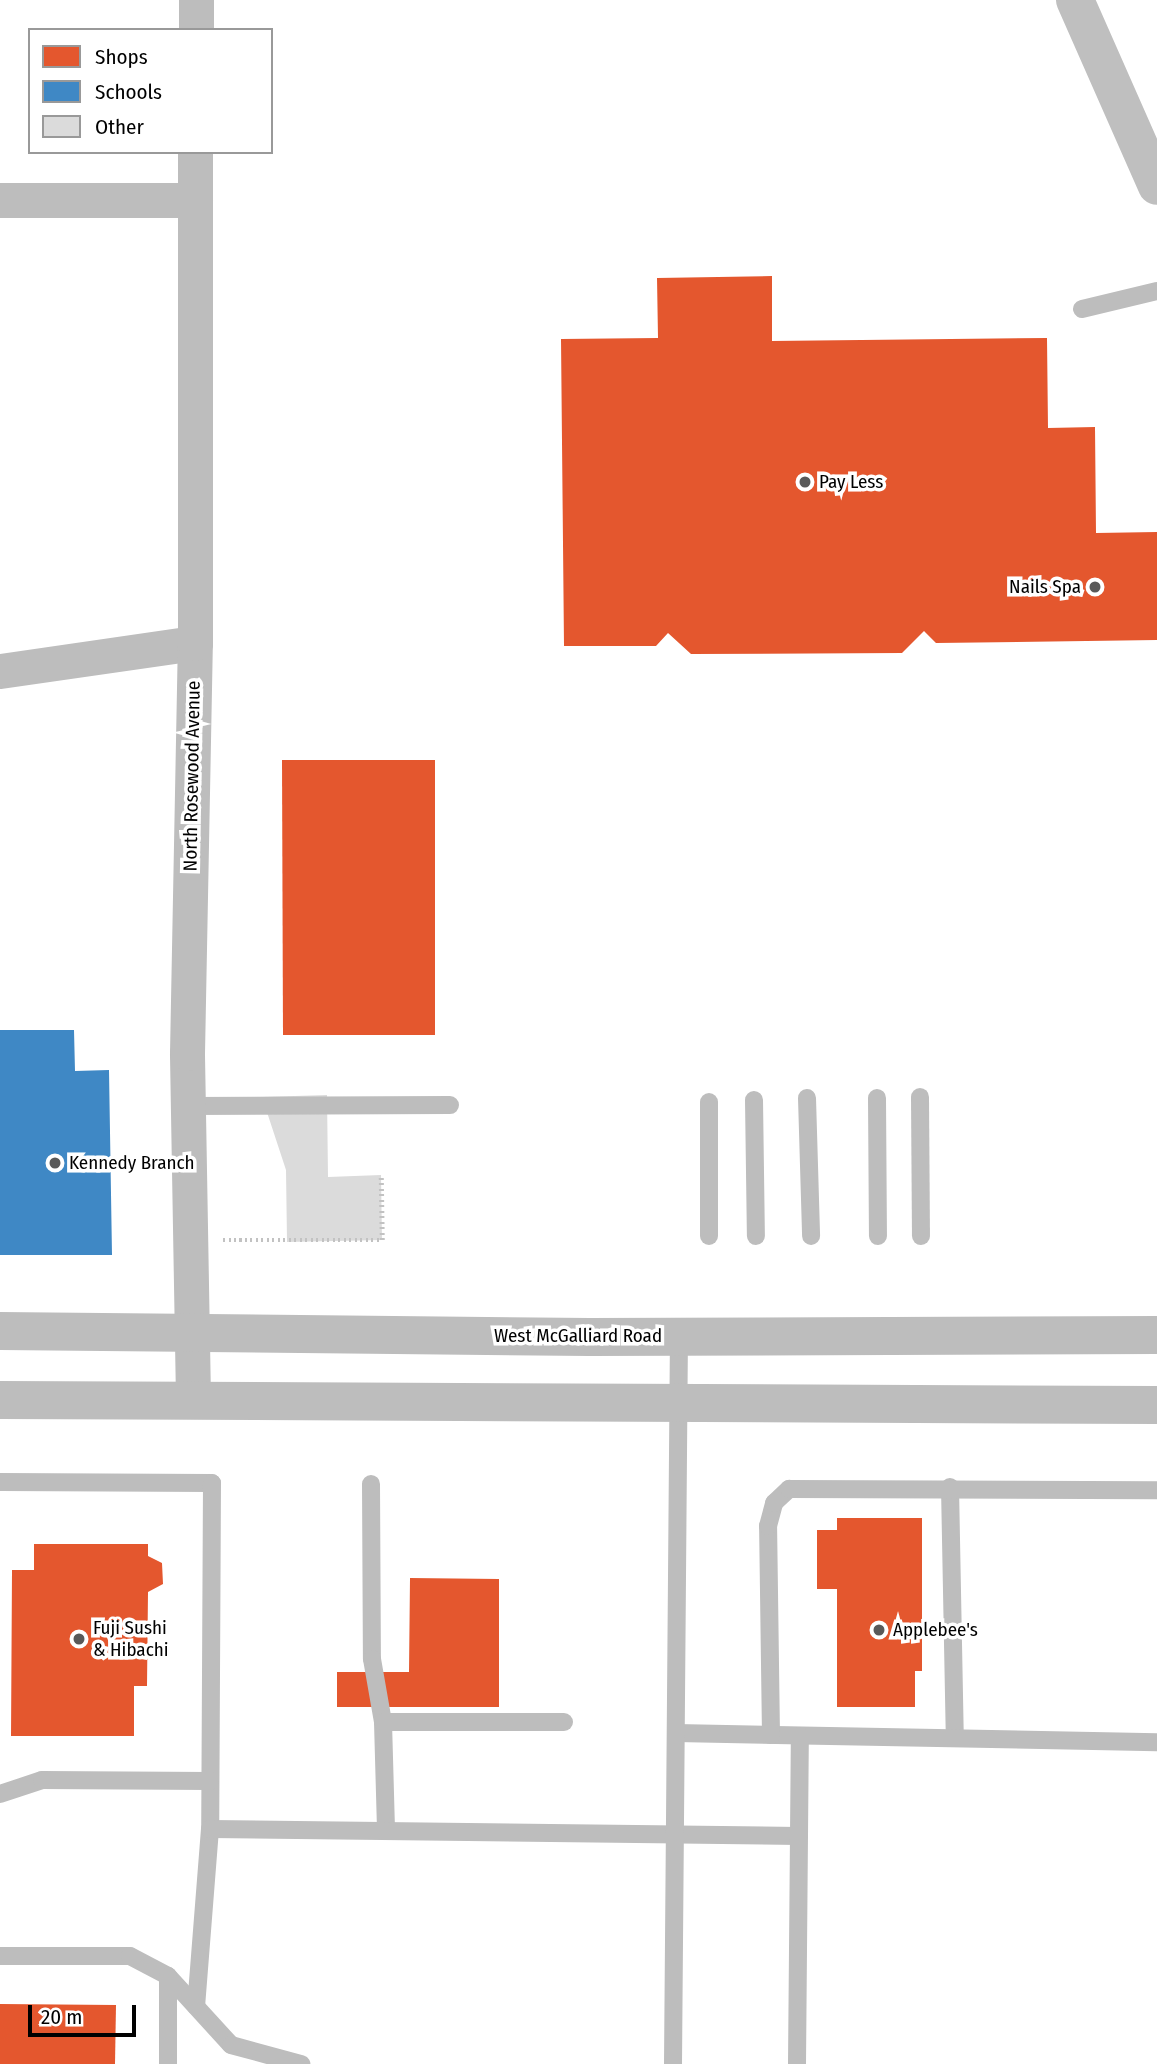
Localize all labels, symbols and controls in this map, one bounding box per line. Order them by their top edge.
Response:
legend [28,28,273,154]
text: Shops [95,44,148,70]
text: Schools [95,79,162,105]
text: Other [95,114,144,140]
place label: Pay Less [819,471,883,493]
marker: Pay Less [797,474,813,490]
place label: Nails Spa [1009,576,1081,598]
marker: Nails Spa [1087,579,1103,595]
street label: North Rosewood Avenue [179,681,205,871]
place label: Kennedy Branch [69,1152,195,1174]
marker: Kennedy Branch [47,1155,63,1171]
street label: West McGalliard Road [494,1325,662,1347]
place label: Fuji Sushi & Hibachi [93,1617,169,1661]
place label: Applebee's [893,1619,978,1641]
marker: Applebee's [871,1622,887,1638]
marker: Fuji Sushi & Hibachi [71,1631,87,1647]
scale bar [32,1990,140,2034]
text: 20 m [41,2004,82,2030]

